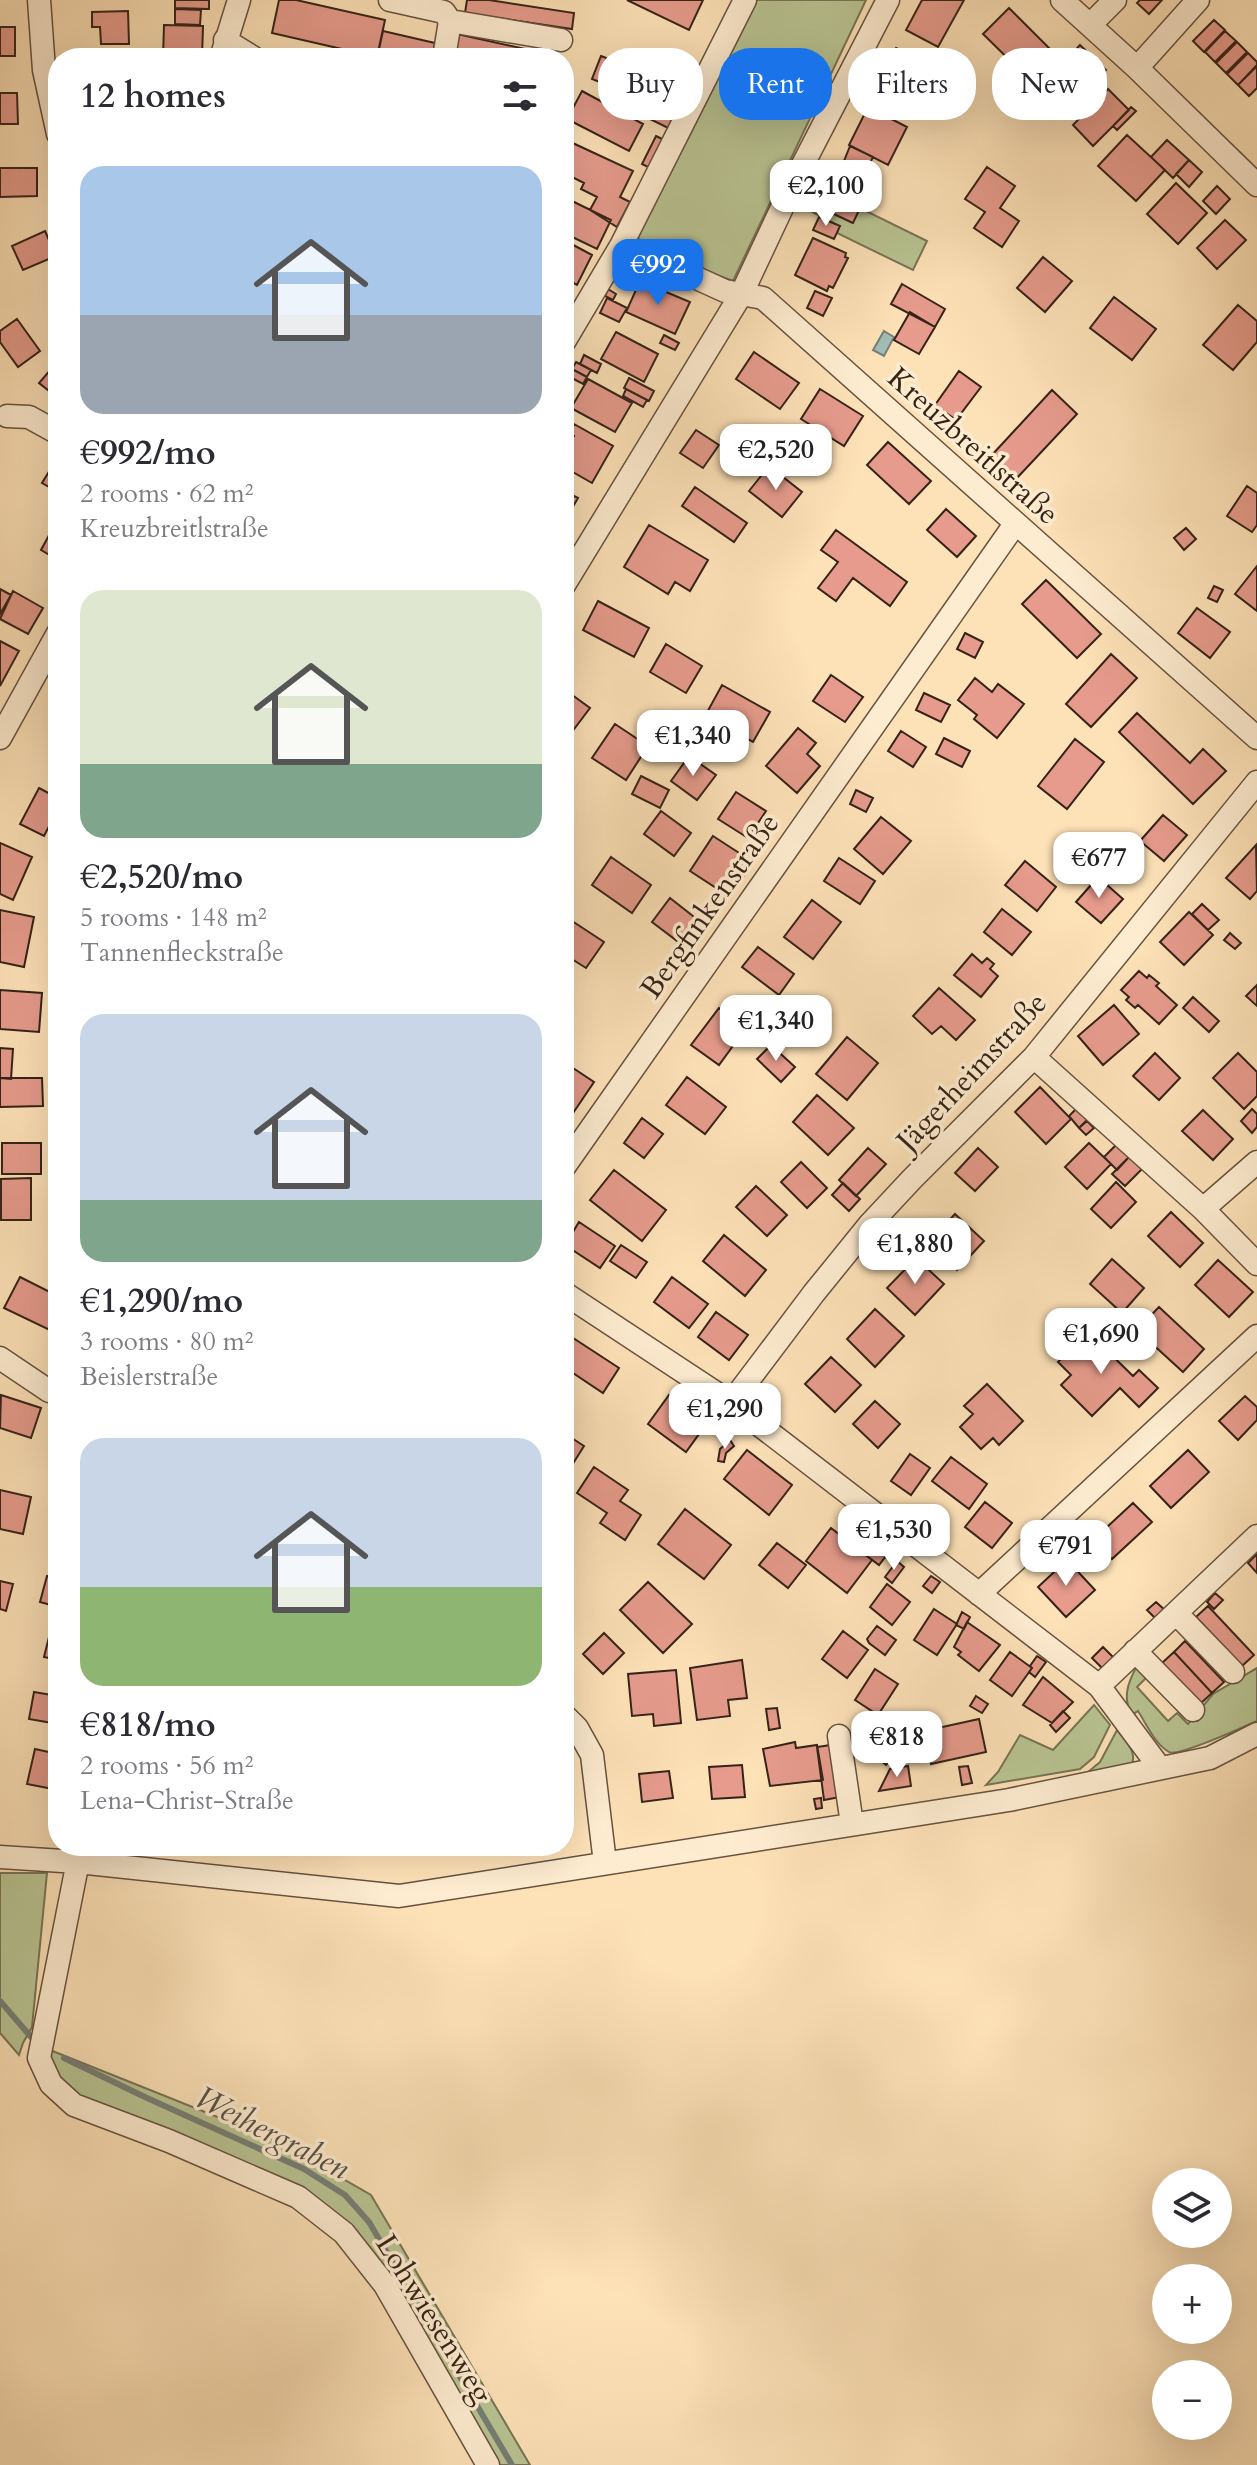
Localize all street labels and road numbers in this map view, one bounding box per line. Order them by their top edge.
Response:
street label: Kreuzbreitlstraße [878,358,1068,534]
street label: Bergfinkenstraße [631,805,789,1007]
street label: Jägerheimstraße [885,984,1056,1163]
street label: Lohwiesenweg [366,2227,502,2411]

